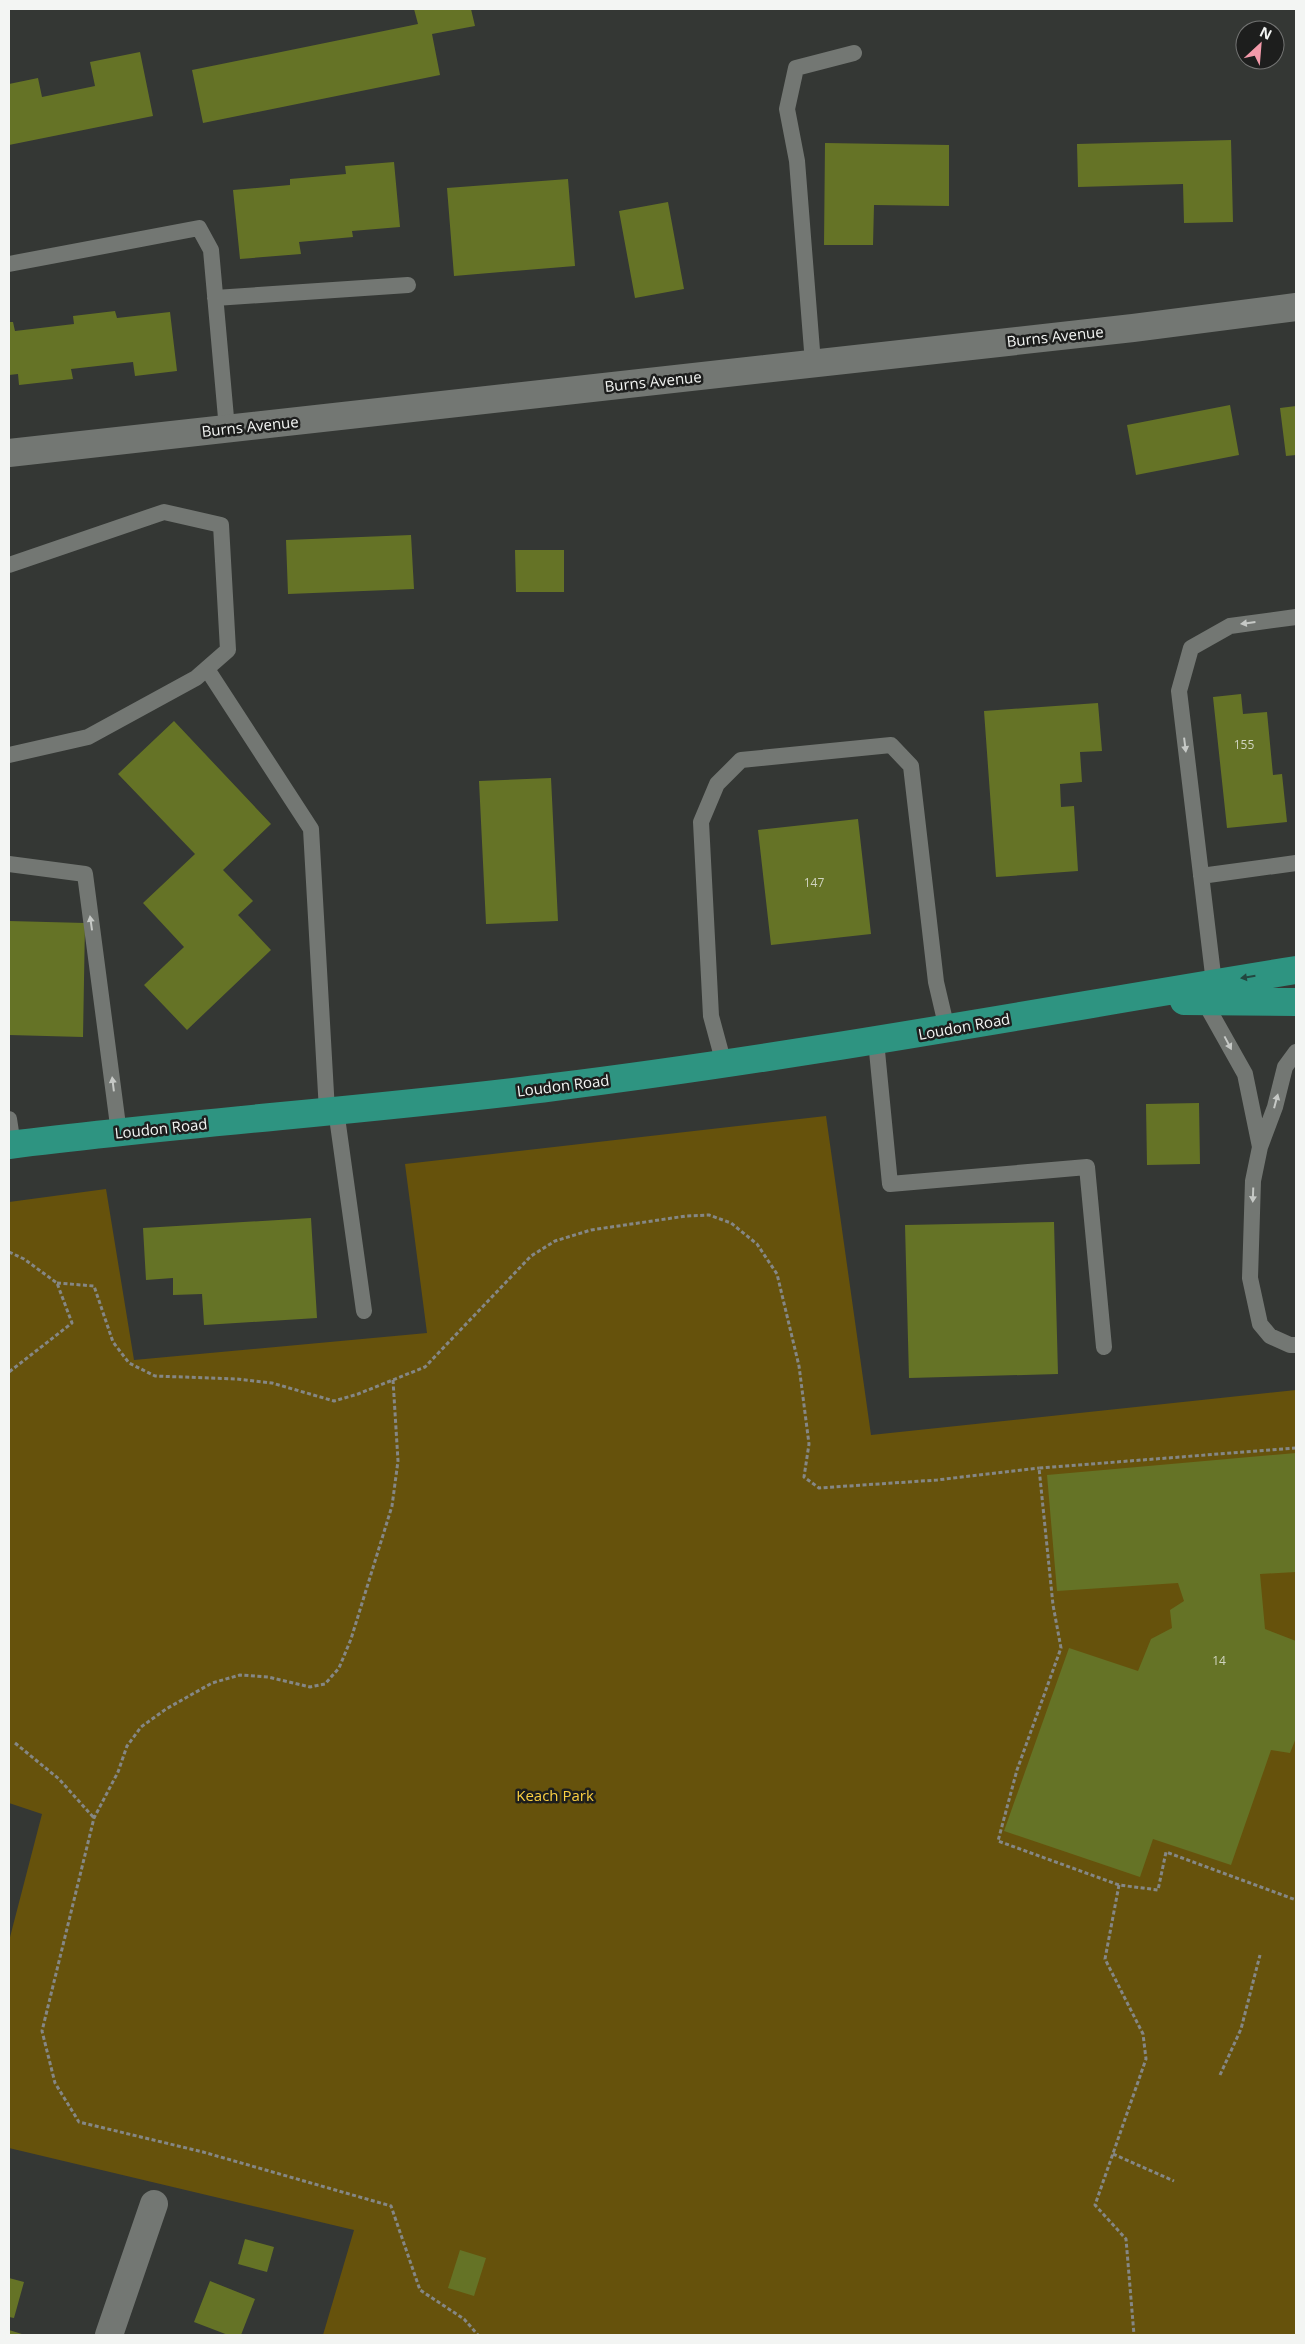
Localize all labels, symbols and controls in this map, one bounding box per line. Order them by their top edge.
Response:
north arrow [1235,20,1285,70]
text: N [1257,22,1275,44]
street label: Burns Avenue [1005,321,1105,351]
street label: Burns Avenue [603,366,703,396]
street label: Burns Avenue [200,411,300,441]
one-way arrow [1240,619,1256,627]
house number: 155 [1234,736,1254,753]
one-way arrow [1181,738,1189,754]
house number: 147 [804,874,824,891]
one-way arrow [87,915,95,931]
one-way arrow [1240,974,1256,982]
street label: Loudon Road [916,1008,1012,1044]
one-way arrow [1224,1036,1233,1050]
street label: Loudon Road [516,1069,610,1101]
one-way arrow [109,1076,117,1092]
one-way arrow [1273,1093,1281,1108]
street label: Loudon Road [114,1113,208,1143]
one-way arrow [1249,1187,1257,1203]
house number: 14 [1212,1652,1226,1669]
park label: Keach Park [516,1785,594,1805]

